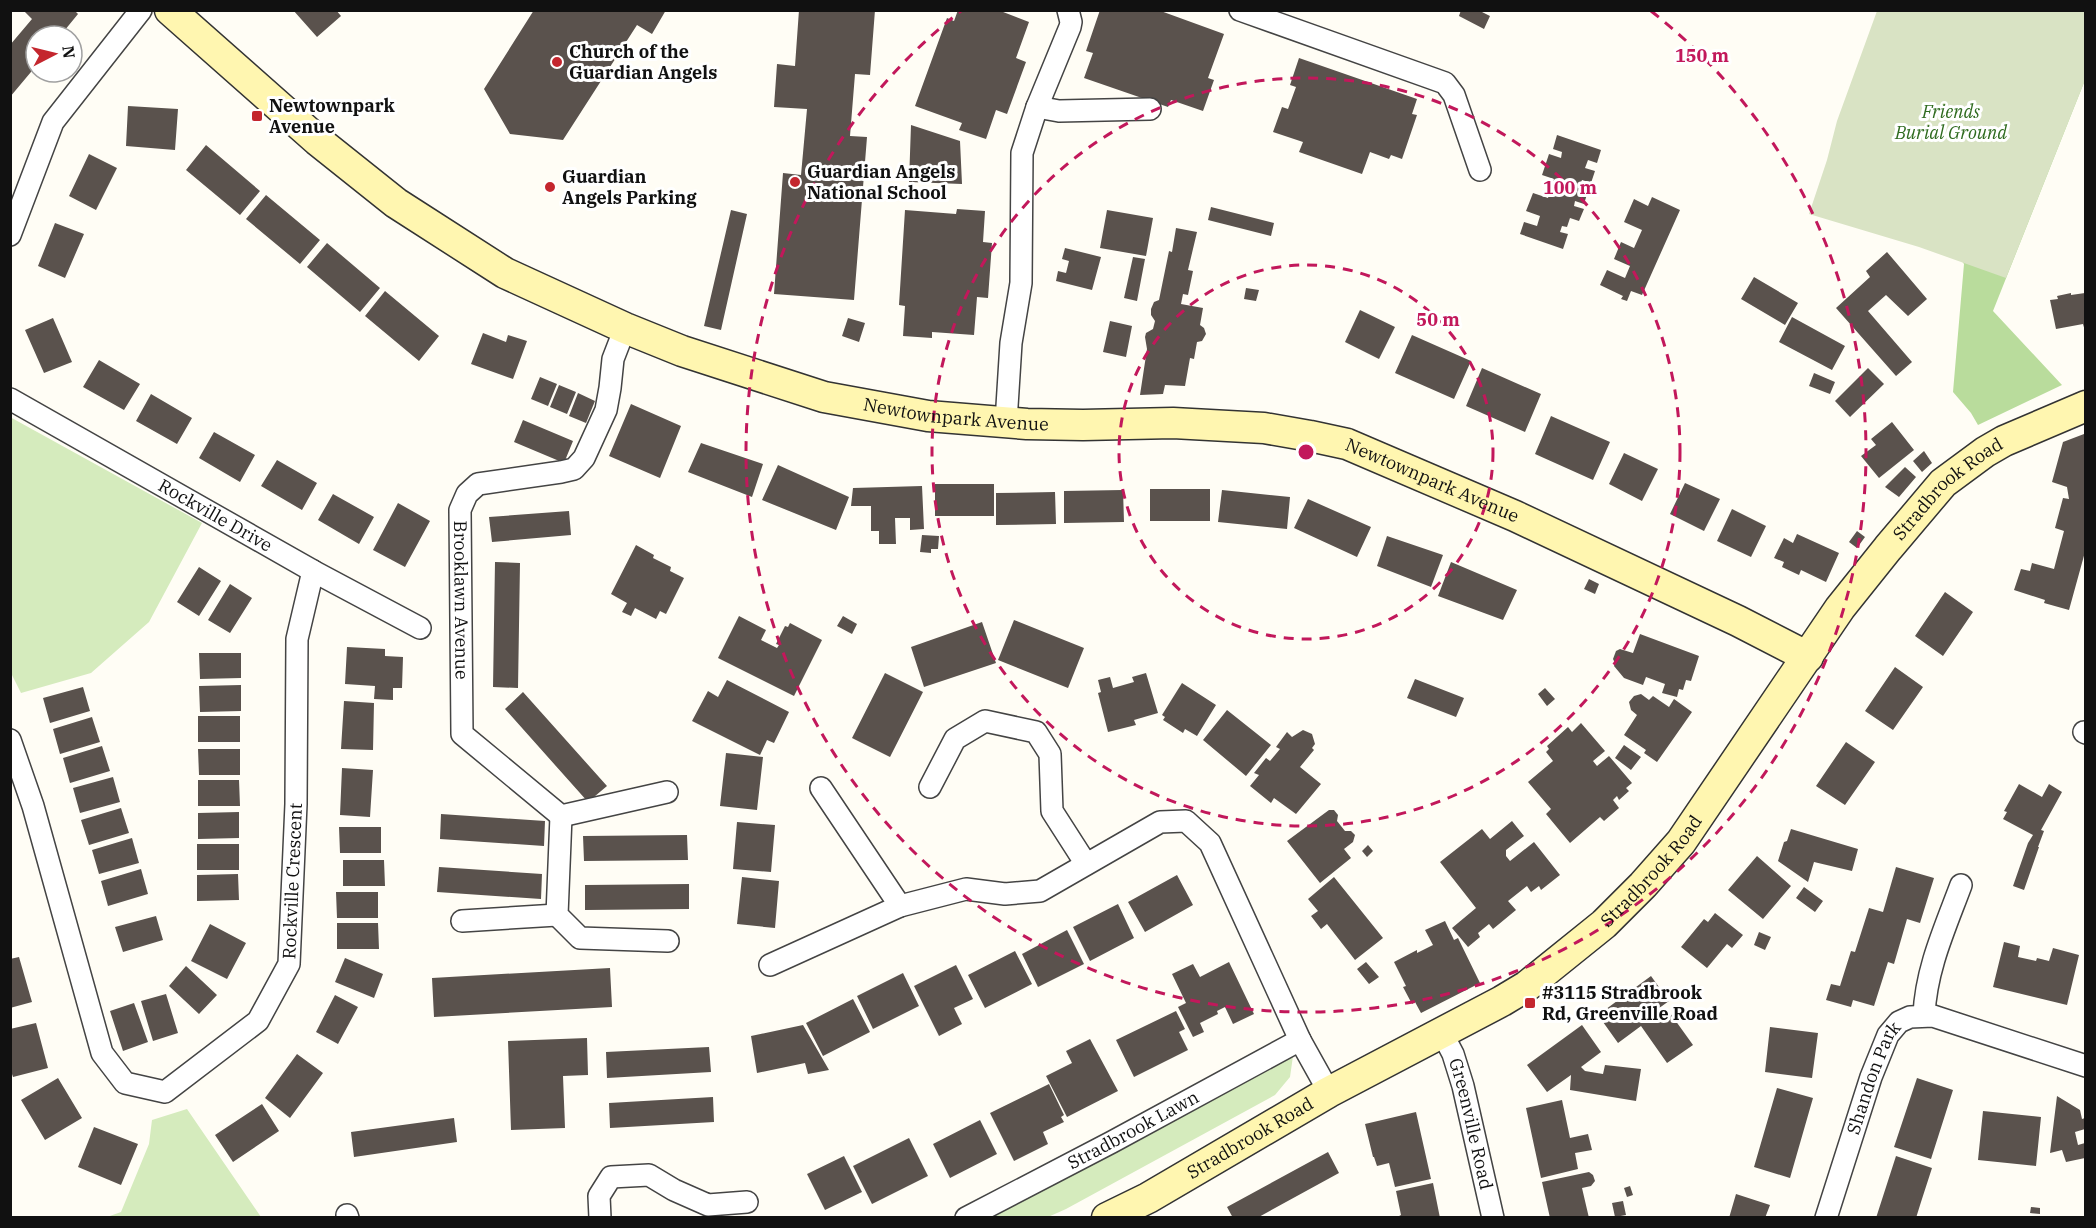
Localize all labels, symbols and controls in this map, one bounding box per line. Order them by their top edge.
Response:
north arrow [24,24,84,84]
place label: Church of the Guardian Angels [569,40,717,84]
text: 150 m [1675,44,1730,67]
text: N [58,45,80,60]
marker: Church of the Guardian Angels [550,55,564,69]
place label: Newtownpark Avenue [269,94,396,138]
park label: Friends Burial Ground [1894,100,2007,144]
marker: Newtownpark Avenue [250,109,264,123]
place label: Guardian Angels National School [807,160,955,204]
place label: Guardian Angels Parking [562,165,697,209]
marker: Guardian Angels National School [788,175,802,189]
text: 100 m [1543,176,1598,199]
marker: Guardian Angels Parking [543,180,557,194]
text: 50 m [1416,308,1460,331]
street label: Newtownpark Avenue [862,392,1049,435]
street label: Stradbrook Road [1888,432,2007,545]
street label: Newtownpark Avenue [1342,433,1523,527]
centre of rings [1296,442,1316,462]
street label: Rockville Drive [154,474,277,557]
street label: Brooklawn Avenue [449,520,474,680]
street label: Rockville Crescent [277,802,307,960]
street label: Stradbrook Road [1595,810,1707,932]
place label: #3115 Stradbrook Rd, Greenville Road [1542,981,1718,1025]
marker: #3115 Stradbrook Rd, Greenville Road [1523,996,1537,1010]
street label: Shandon Park [1841,1016,1906,1137]
street label: Greenville Road [1444,1055,1498,1192]
street label: Stradbrook Lawn [1064,1085,1203,1174]
street label: Stradbrook Road [1183,1092,1317,1184]

